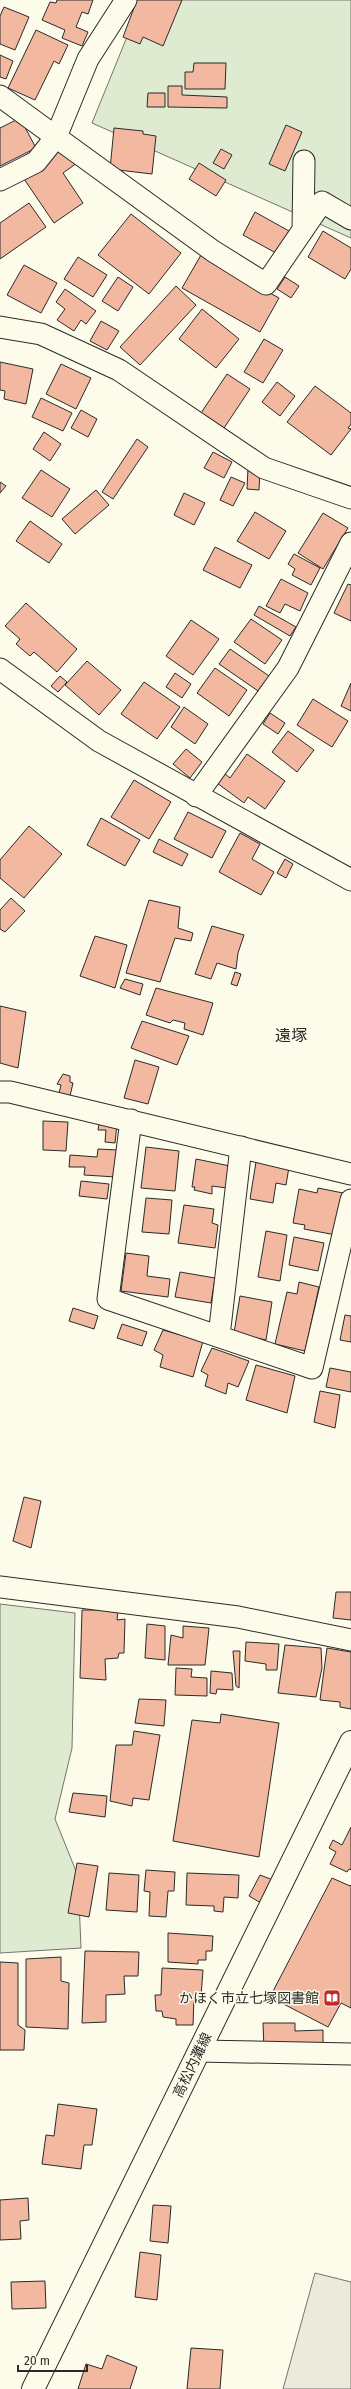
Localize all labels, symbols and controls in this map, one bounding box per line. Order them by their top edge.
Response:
district label: 遠塚 [275,1026,307,1045]
library icon: かほく市立七塚図書館 [322,1988,342,2008]
place label: かほく市立七塚図書館 [179,1990,319,2007]
street label: 高松内灘線 [169,2030,215,2100]
scale bar [18,2347,87,2373]
text: 20 m [24,2354,50,2368]

